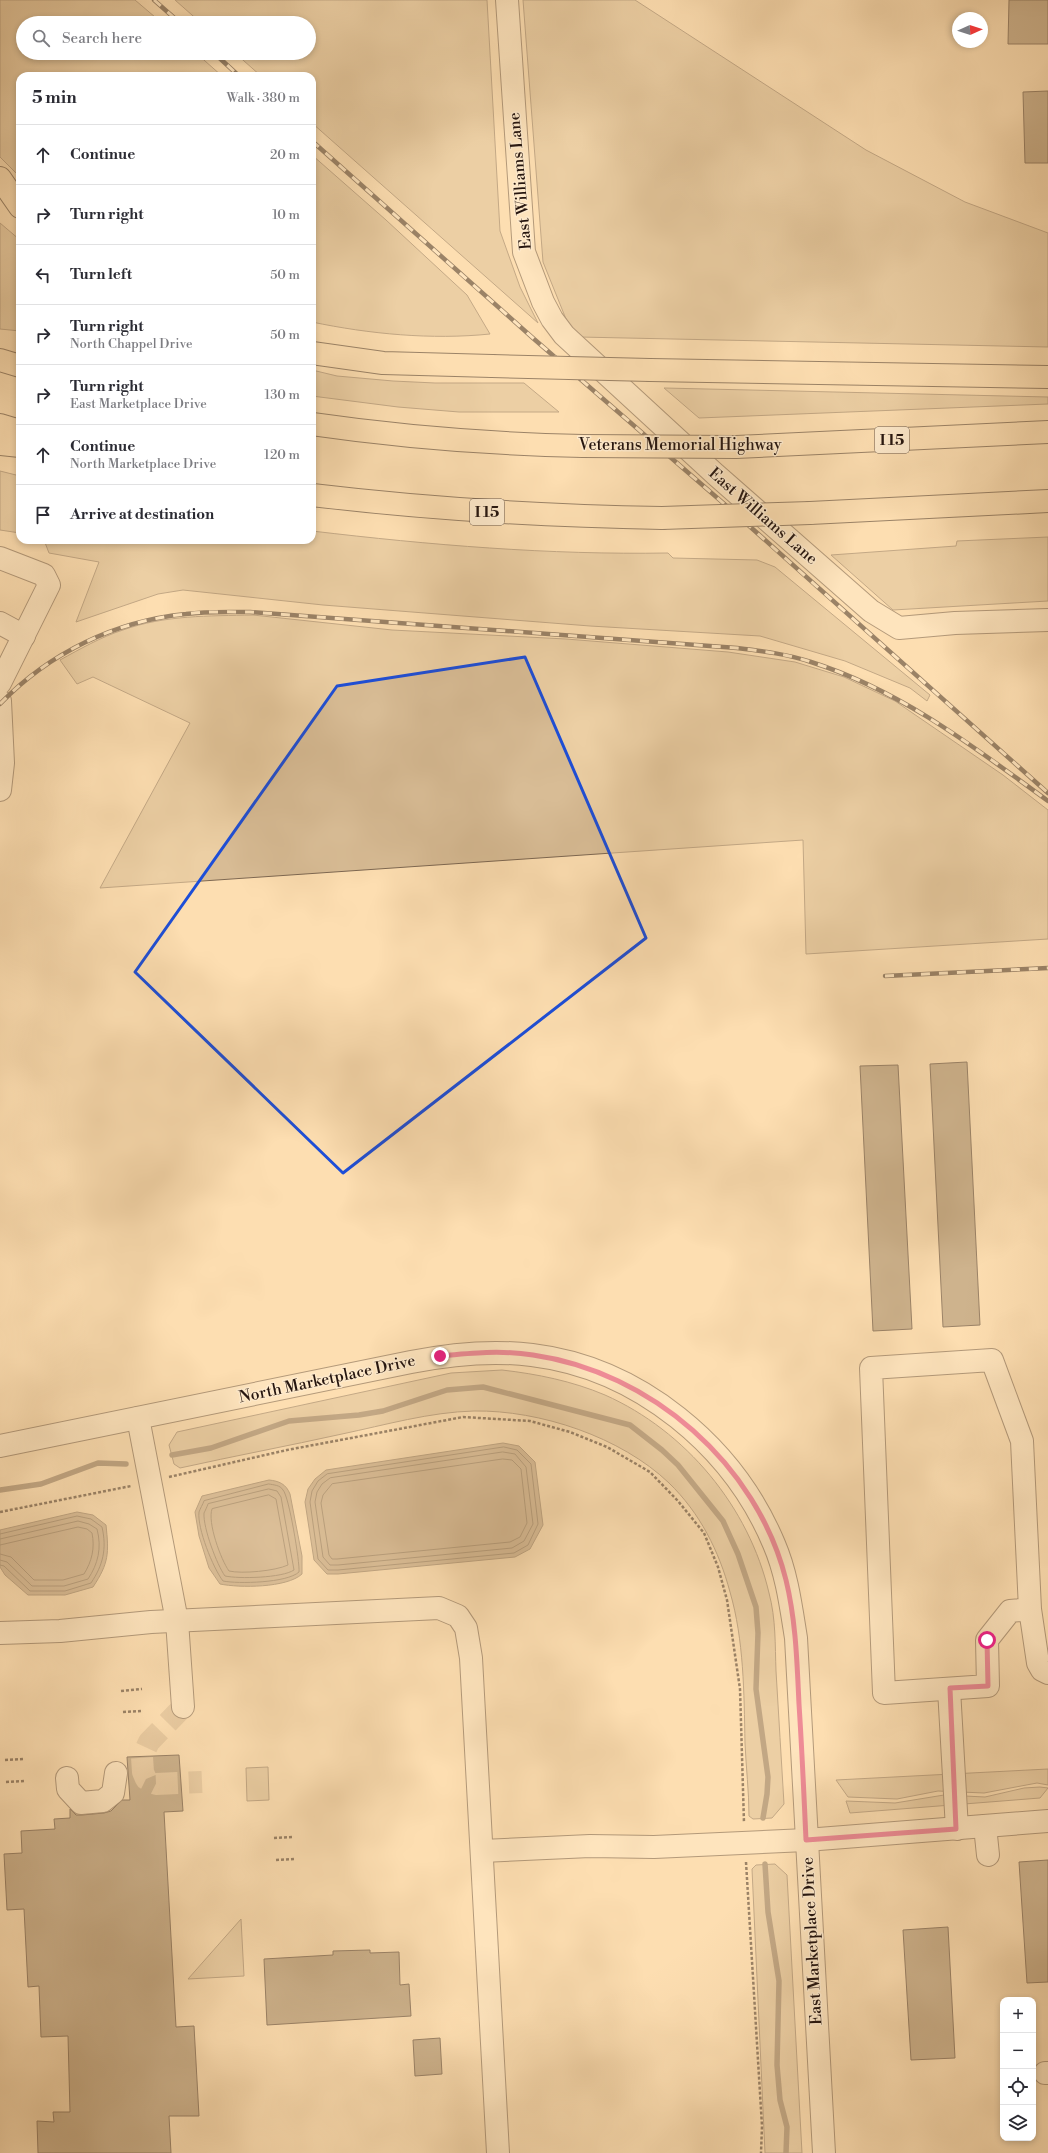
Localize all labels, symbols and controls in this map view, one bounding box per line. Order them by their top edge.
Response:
north arrow [952,12,988,48]
search box [16,16,316,60]
icon: search [30,27,52,49]
text: Search here [62,29,142,48]
text: 5 min [32,87,77,109]
text: Walk · 380 m [226,90,300,106]
street label: East Williams Lane [504,111,536,251]
icon: ahead [32,144,54,166]
text: Continue [70,145,135,164]
text: 20 m [270,147,300,163]
icon: right [32,204,54,226]
text: Turn right [70,205,144,224]
text: 10 m [272,207,300,223]
icon: left [32,264,54,286]
text: Turn left [70,265,132,284]
text: 50 m [270,267,300,283]
text: Turn right [70,317,144,336]
icon: right [32,324,54,346]
text: 50 m [270,327,300,343]
text: North Chappel Drive [70,336,192,352]
text: Turn right [70,377,144,396]
icon: right [32,384,54,406]
text: 130 m [265,387,300,403]
text: East Marketplace Drive [70,396,207,412]
road number: I 15 [875,427,909,453]
street label: Veterans Memorial Highway [577,435,782,455]
text: Continue [70,437,135,456]
icon: ahead [32,444,54,466]
text: 120 m [264,447,300,463]
text: North Marketplace Drive [70,456,216,472]
street label: East Williams Lane [704,463,822,569]
road number: I 15 [470,499,504,525]
icon: arrive [32,504,54,526]
text: Arrive at destination [70,505,214,524]
route end [431,1347,449,1365]
street label: North Marketplace Drive [237,1351,417,1407]
route start [978,1631,996,1649]
street label: East Marketplace Drive [798,1856,826,2026]
map controls [1000,1997,1036,2141]
button: + [1000,1997,1036,2033]
button: − [1000,2033,1036,2069]
button: locate [1000,2069,1036,2105]
button: layers [1000,2105,1036,2141]

